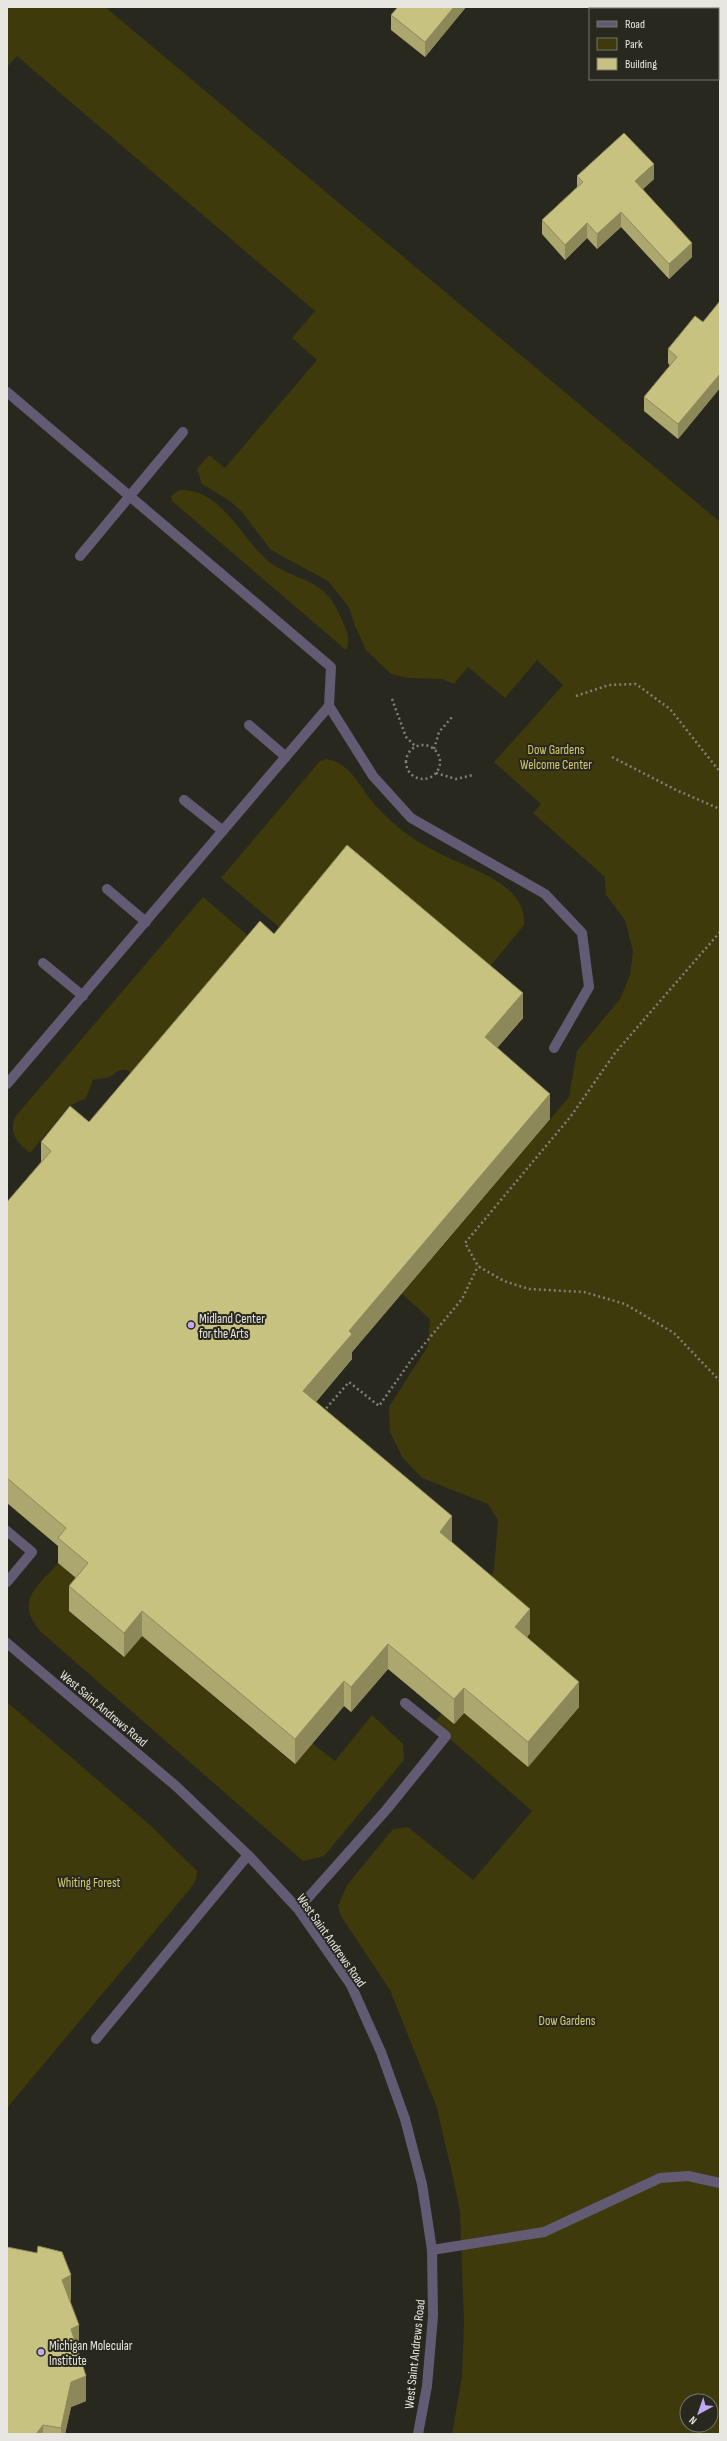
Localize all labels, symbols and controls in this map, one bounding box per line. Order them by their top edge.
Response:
legend [589,8,719,80]
text: Road [625,17,645,32]
text: Park [625,37,643,52]
text: Building [625,57,657,72]
park label: Dow Gardens Welcome Center [520,742,592,773]
place label: Midland Center for the Arts [199,1311,265,1342]
marker: Midland Center for the Arts [186,1320,196,1330]
street label: West Saint Andrews Road [56,1667,151,1750]
park label: Whiting Forest [57,1875,121,1891]
street label: West Saint Andrews Road [293,1891,369,1990]
park label: Dow Gardens [539,2013,596,2029]
street label: West Saint Andrews Road [401,2299,429,2410]
place label: Michigan Molecular Institute [49,2338,133,2369]
marker: Michigan Molecular Institute [36,2347,46,2357]
north arrow [679,2393,719,2433]
text: N [686,2413,699,2427]

